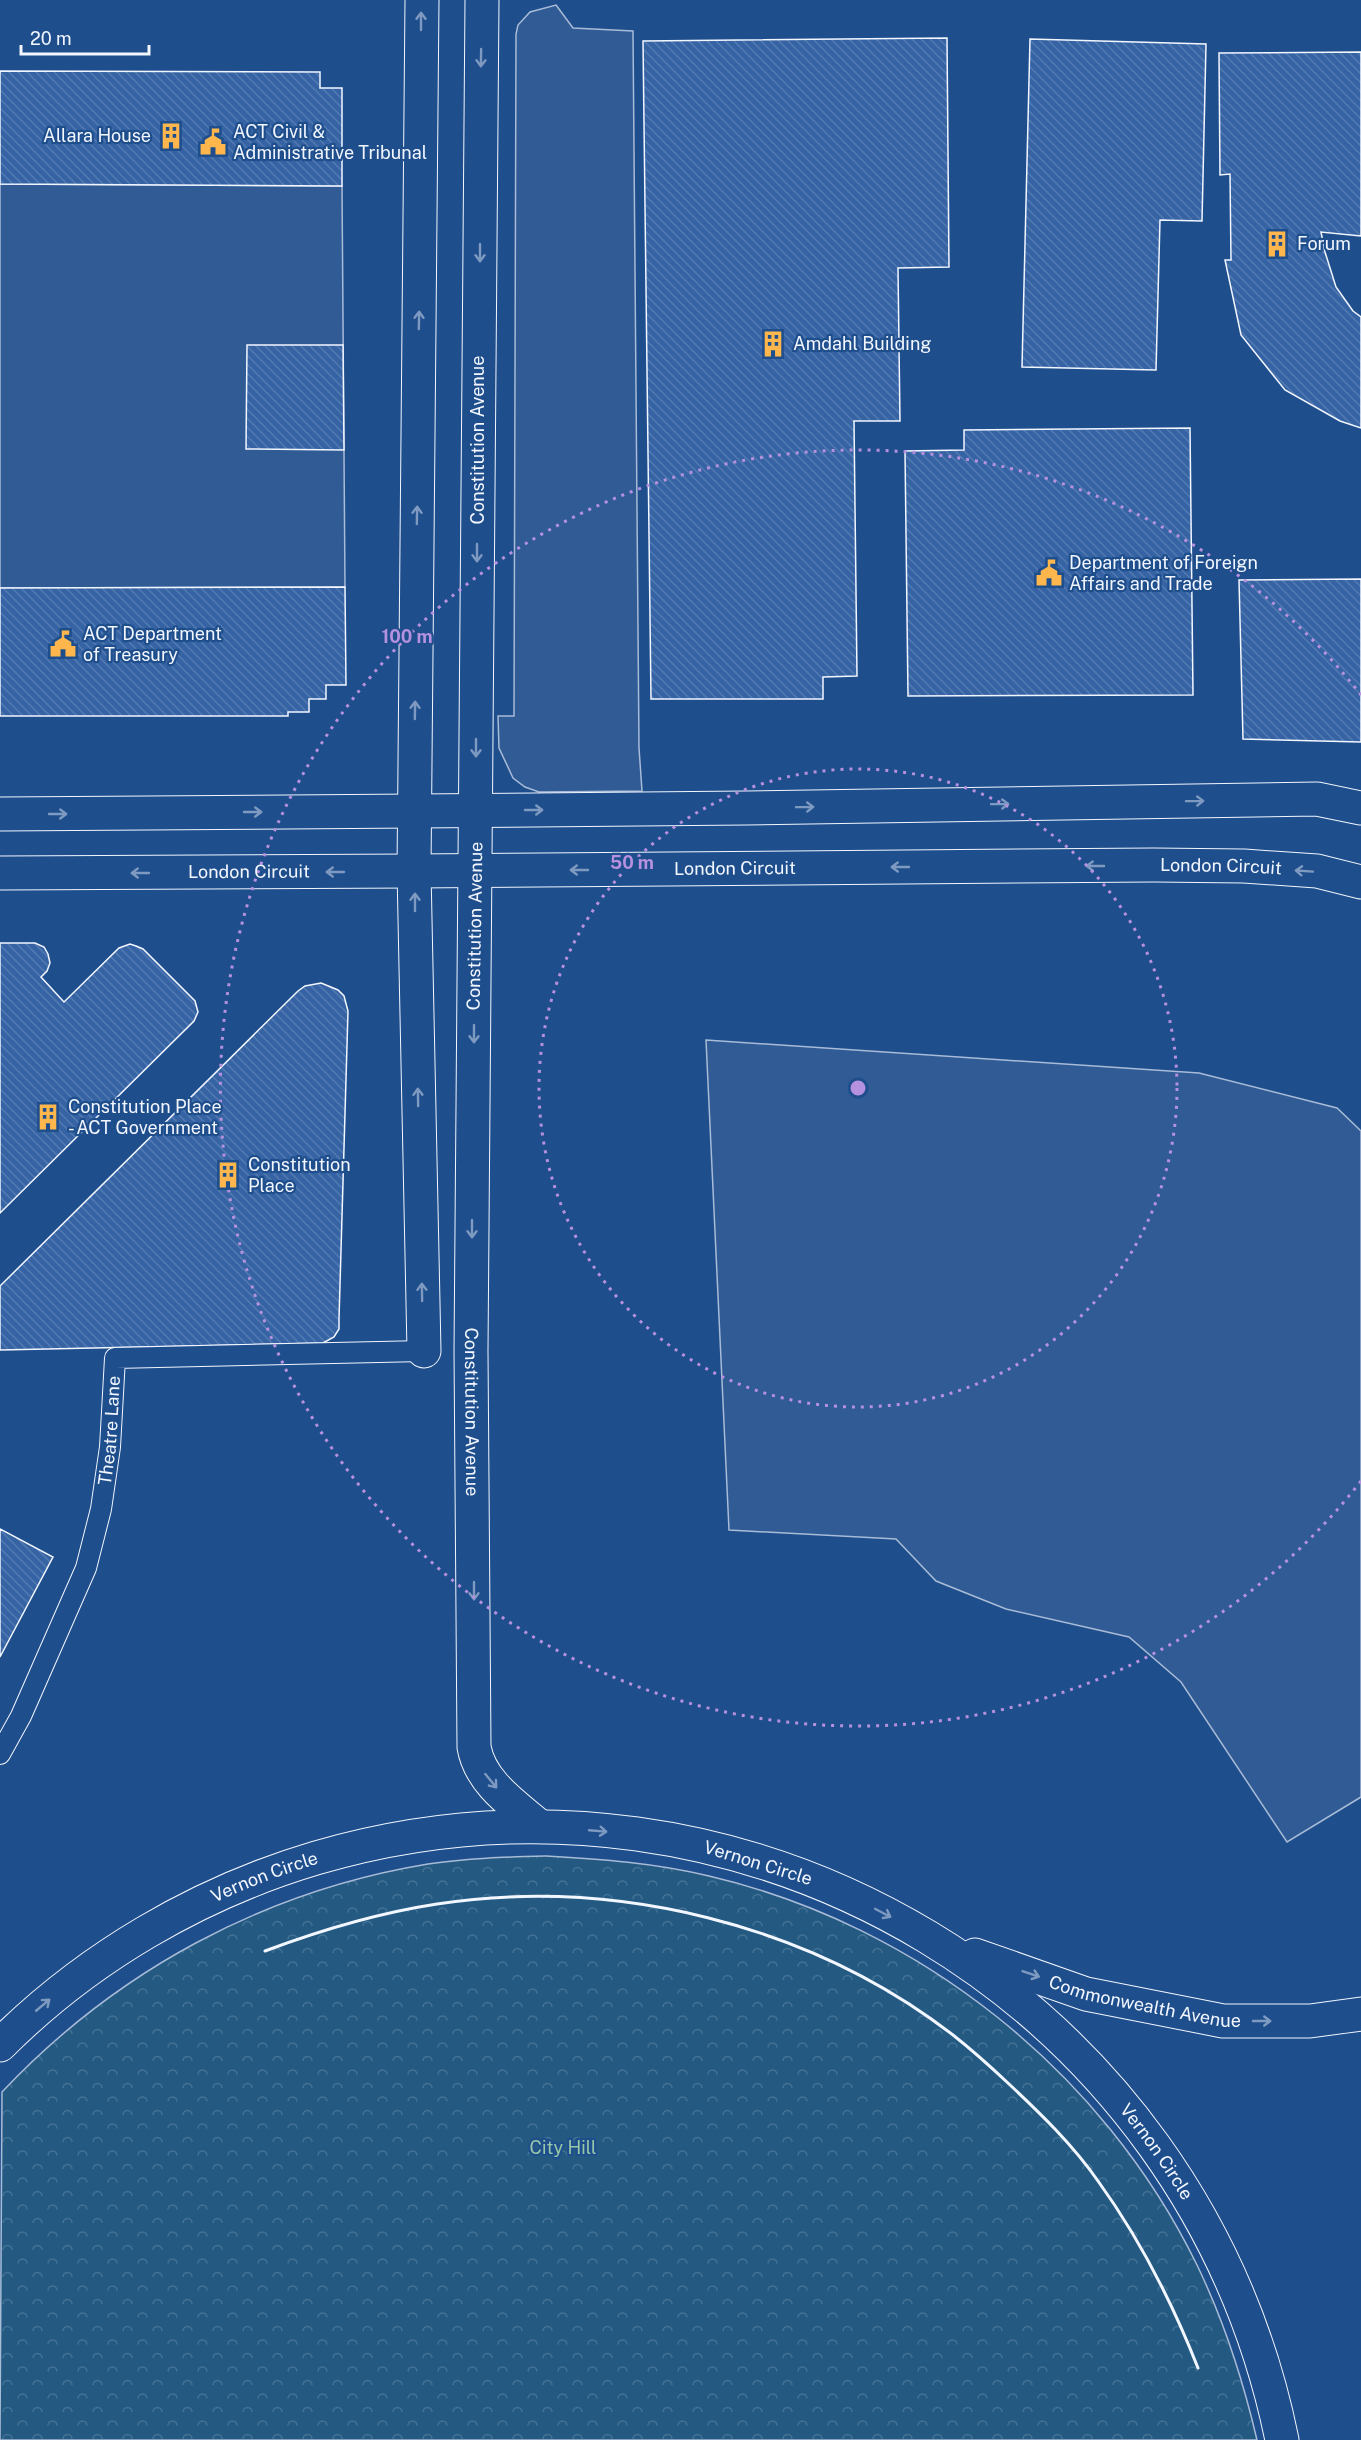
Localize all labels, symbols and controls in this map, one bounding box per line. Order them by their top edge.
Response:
one-way arrow [415,12,427,32]
scale bar [21,18,148,56]
text: 20 m [30,28,72,49]
one-way arrow [475,48,487,68]
building icon: Allara House [156,121,186,151]
place label: ACT Civil & Administrative Tribunal [233,121,427,163]
place label: Allara House [43,125,151,146]
public building icon: ACT Civil & Administrative Tribunal [198,127,228,157]
building icon: Forum [1262,229,1292,259]
place label: Forum [1297,233,1351,254]
one-way arrow [474,243,486,263]
one-way arrow [413,311,425,331]
building icon: Amdahl Building [758,329,788,359]
place label: Amdahl Building [793,333,931,354]
street label: Constitution Avenue [467,356,488,524]
one-way arrow [411,506,423,526]
one-way arrow [472,543,483,563]
place label: Department of Foreign Affairs and Trade [1069,552,1258,594]
public building icon: Department of Foreign Affairs and Trade [1034,558,1064,588]
place label: ACT Department of Treasury [83,623,222,665]
text: 100 m [381,626,433,647]
public building icon: ACT Department of Treasury [48,629,78,659]
one-way arrow [410,701,421,721]
one-way arrow [470,738,482,758]
one-way arrow [1184,795,1204,807]
one-way arrow [989,798,1009,810]
one-way arrow [794,802,814,813]
one-way arrow [524,804,544,816]
one-way arrow [243,806,263,818]
one-way arrow [48,808,68,820]
street label: Constitution Avenue [463,841,486,1011]
text: 50 m [610,852,654,873]
street label: London Circuit [1160,854,1283,879]
street label: London Circuit [674,857,796,879]
one-way arrow [1086,860,1106,871]
street label: London Circuit [188,861,310,882]
one-way arrow [891,861,911,873]
one-way arrow [570,864,590,876]
one-way arrow [1294,865,1314,876]
one-way arrow [325,866,345,878]
one-way arrow [130,867,150,879]
one-way arrow [409,893,421,913]
one-way arrow [468,1024,479,1044]
centre of rings [848,1078,868,1098]
one-way arrow [412,1088,424,1108]
place label: Constitution Place - ACT Government [68,1096,222,1138]
building icon: Constitution Place - ACT Government [33,1102,63,1132]
place label: Constitution Place [248,1154,351,1196]
building icon: Constitution Place [213,1160,243,1190]
one-way arrow [466,1219,478,1239]
one-way arrow [417,1283,428,1303]
street label: Constitution Avenue [461,1327,483,1496]
street label: Theatre Lane [94,1375,124,1487]
one-way arrow [468,1581,480,1601]
one-way arrow [484,1773,497,1789]
one-way arrow [587,1826,607,1837]
street label: Vernon Circle [701,1836,815,1889]
street label: Vernon Circle [208,1847,320,1906]
one-way arrow [874,1908,892,1919]
one-way arrow [1021,1970,1040,1981]
street label: Commonwealth Avenue [1046,1971,1241,2031]
one-way arrow [35,1999,51,2012]
one-way arrow [1252,2015,1272,2027]
street label: Vernon Circle [1116,2099,1198,2203]
park label: City Hill [530,2137,596,2158]

